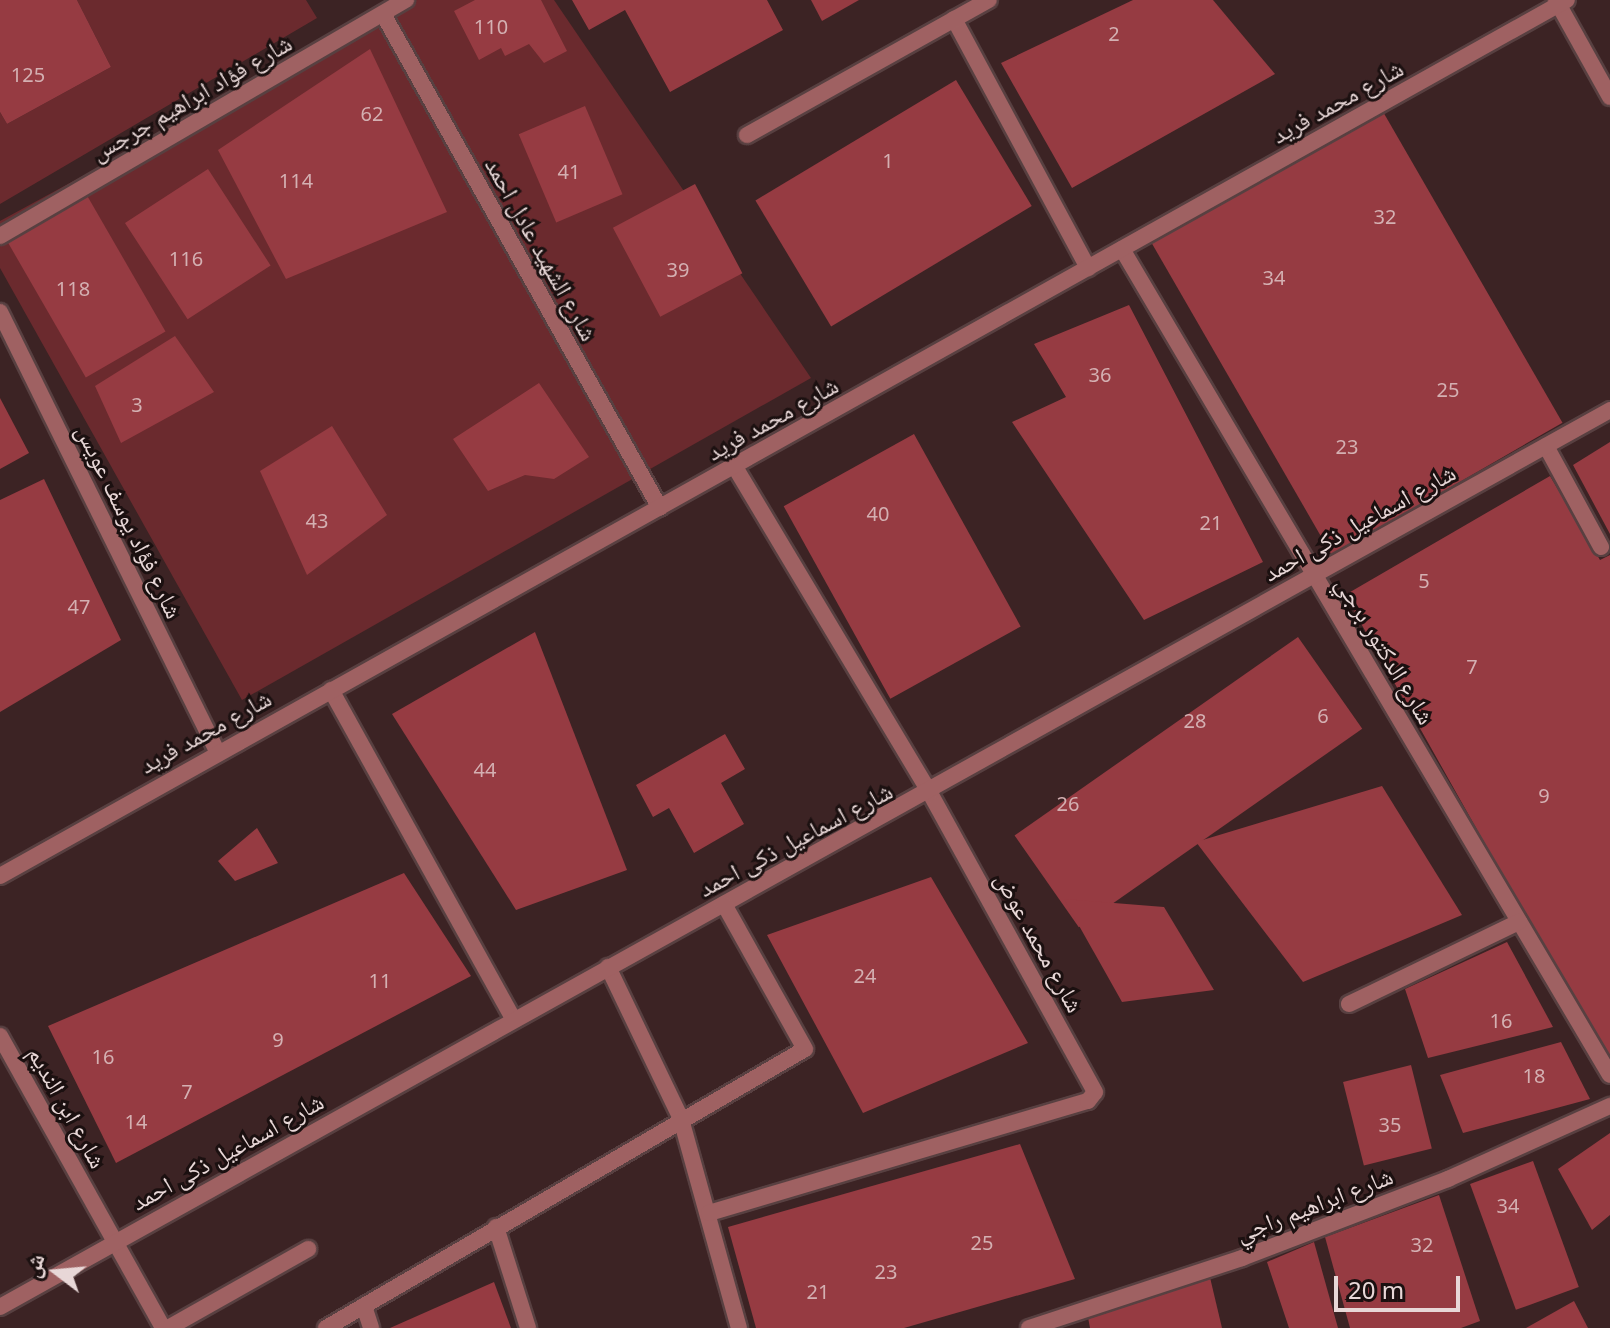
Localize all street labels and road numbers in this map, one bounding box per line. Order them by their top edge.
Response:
street label: شارع فؤاد ابراهيم جرجس [85,28,297,166]
street label: شارع محمد فريد [1266,53,1408,149]
street label: شارع الشهيد عادل احمد [480,152,604,346]
street label: شارع محمد فريد [701,370,843,466]
street label: شارع فؤاد يوسف عويس [71,419,189,623]
street label: شارع اسماعيل ذكى احمد [1258,457,1460,587]
street label: شارع الدكتور برجي [1331,571,1441,729]
street label: شارع محمد فريد [134,683,276,779]
street label: شارع اسماعيل ذكى احمد [693,776,897,902]
street label: شارع محمد عوض [990,867,1090,1017]
street label: شارع ابن النديم [23,1041,113,1173]
street label: شارع اسماعيل ذكى احمد [126,1086,328,1216]
street label: شارع ابراهيم راجي [1231,1161,1397,1247]

